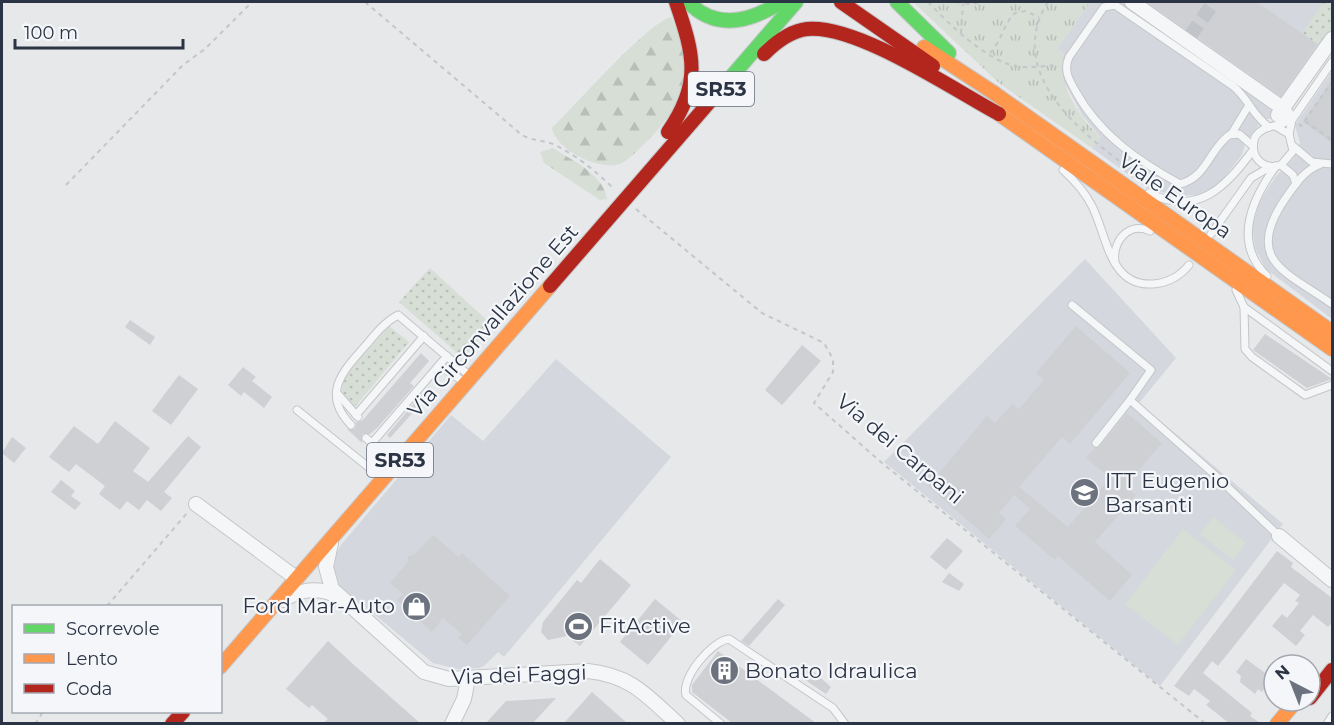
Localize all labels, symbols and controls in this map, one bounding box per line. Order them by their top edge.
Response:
scale bar [15,12,183,50]
text: 100 m [24,22,78,44]
road number: SR53 [688,72,754,106]
street label: Viale Europa [1114,147,1237,244]
street label: Via Circonvallazione Est [402,219,583,422]
street label: Via dei Carpani [832,388,969,509]
road number: SR53 [367,443,433,477]
place label: ITT Eugenio Barsanti [1105,468,1229,517]
school or university icon: ITT Eugenio Barsanti [1068,477,1100,509]
shop icon: Ford Mar-Auto [400,590,432,622]
place label: Ford Mar-Auto [242,593,395,618]
legend [12,605,222,713]
sports icon: FitActive [562,610,594,642]
place label: FitActive [599,613,691,638]
text: Scorrevole [66,618,160,640]
text: Lento [66,648,118,670]
north arrow [1262,653,1322,713]
building icon: Bonato Idraulica [708,655,740,687]
place label: Bonato Idraulica [745,658,918,683]
street label: Via dei Faggi [451,660,587,689]
text: N [1271,661,1293,684]
text: Coda [66,678,112,700]

